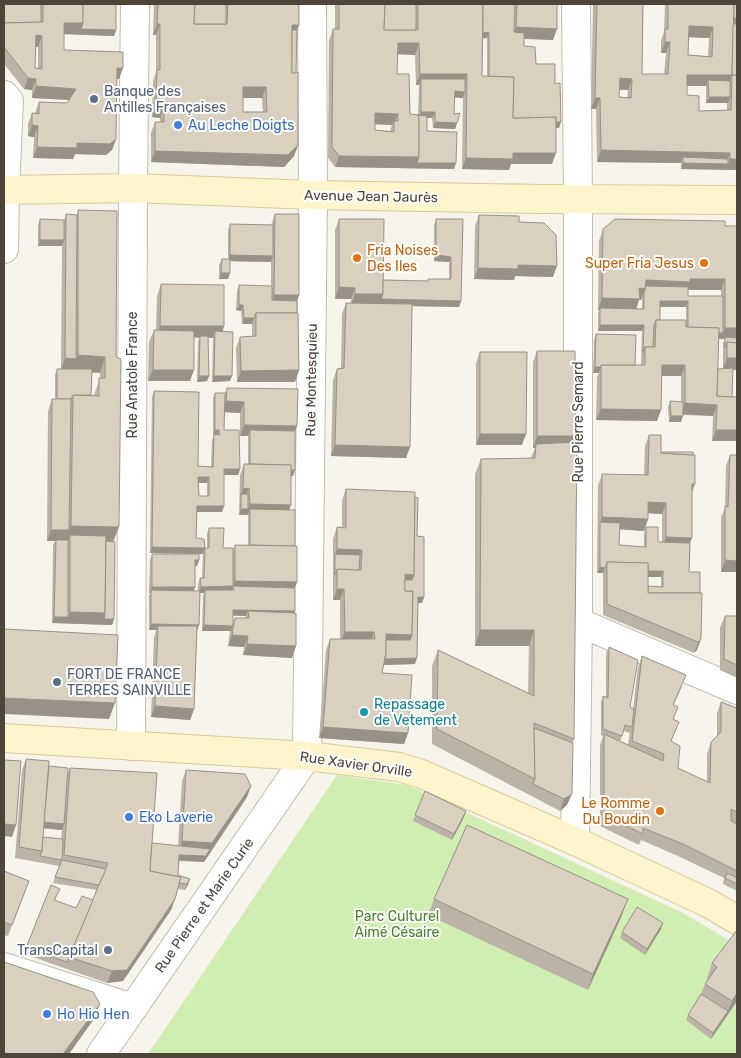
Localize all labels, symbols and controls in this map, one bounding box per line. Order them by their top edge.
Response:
place label: Banque des Antilles Françaises [104,83,226,116]
marker: Banque des Antilles Françaises [88,93,100,105]
place label: Au Leche Doigts [188,117,294,134]
marker: Au Leche Doigts [172,119,184,131]
street label: Avenue Jean Jaurès [304,187,438,206]
place label: Fria Noises Des Iles [367,242,438,275]
marker: Fria Noises Des Iles [351,252,363,264]
place label: Super Fria Jesus [585,255,694,272]
marker: Super Fria Jesus [698,257,710,269]
street label: Rue Anatole France [124,311,141,439]
street label: Rue Montesquieu [302,323,321,437]
street label: Rue Pierre Semard [570,361,587,483]
place label: FORT DE FRANCE TERRES SAINVILLE [67,666,191,699]
marker: FORT DE FRANCE TERRES SAINVILLE [51,676,63,688]
place label: Repassage de Vetement [374,696,457,729]
marker: Repassage de Vetement [358,706,370,718]
street label: Rue Xavier Orville [299,748,413,781]
place label: Le Romme Du Boudin [581,795,650,828]
marker: Le Romme Du Boudin [654,805,666,817]
place label: Eko Laverie [139,809,213,826]
marker: Eko Laverie [123,811,135,823]
street label: Rue Pierre et Marie Curie [151,834,258,976]
park label: Parc Culturel Aimé Césaire [355,908,440,941]
place label: TransCapital [17,942,98,959]
marker: TransCapital [102,944,114,956]
place label: Ho Hio Hen [57,1006,130,1023]
marker: Ho Hio Hen [41,1008,53,1020]

